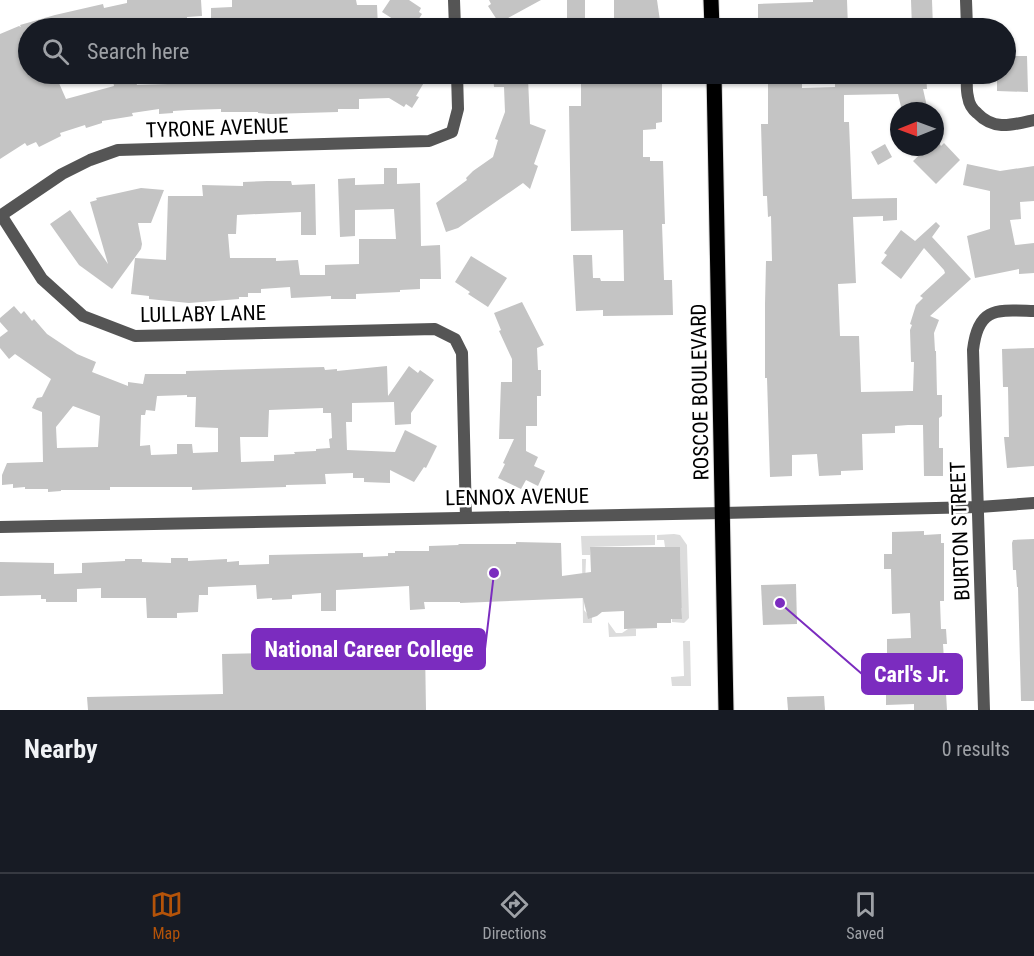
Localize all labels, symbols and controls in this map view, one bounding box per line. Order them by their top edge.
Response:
search box [18,18,1016,84]
icon: search [39,35,72,68]
text: Search here [87,39,189,64]
north arrow [890,102,944,156]
street label: TYRONE AVENUE [145,114,289,142]
street label: LULLABY LANE [140,301,266,327]
street label: ROSCOE BOULEVARD [686,303,714,481]
street label: BURTON STREET [946,461,974,601]
street label: LENNOX AVENUE [445,484,589,510]
callout: National Career College [252,629,485,669]
text: National Career College [265,637,473,662]
callout: Carl's Jr. [862,654,962,694]
text: Carl's Jr. [874,662,950,687]
text: Nearby [24,734,98,764]
text: 0 results [942,737,1010,761]
tab: Map [150,888,183,943]
tab: Directions [483,888,546,943]
tab: Saved [846,888,884,943]

